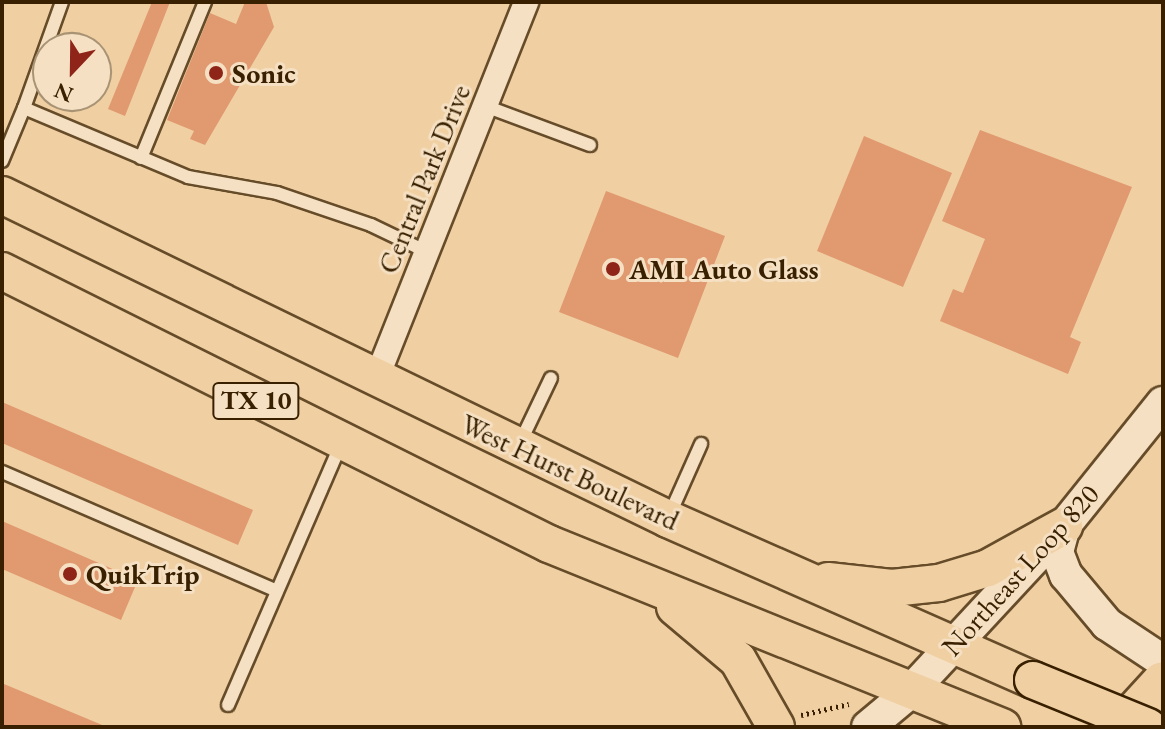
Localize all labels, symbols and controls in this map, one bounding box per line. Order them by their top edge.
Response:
north arrow [32,32,112,112]
place label: Sonic [232,56,296,90]
marker: Sonic [207,64,225,82]
text: N [50,76,77,110]
street label: Central Park Drive [371,80,477,278]
place label: AMI Auto Glass [629,252,819,286]
marker: AMI Auto Glass [604,260,622,278]
road number: TX 10 [212,379,300,423]
street label: West Hurst Boulevard [456,407,684,537]
street label: Northeast Loop 820 [934,478,1106,662]
place label: QuikTrip [86,557,199,591]
marker: QuikTrip [61,565,79,583]

